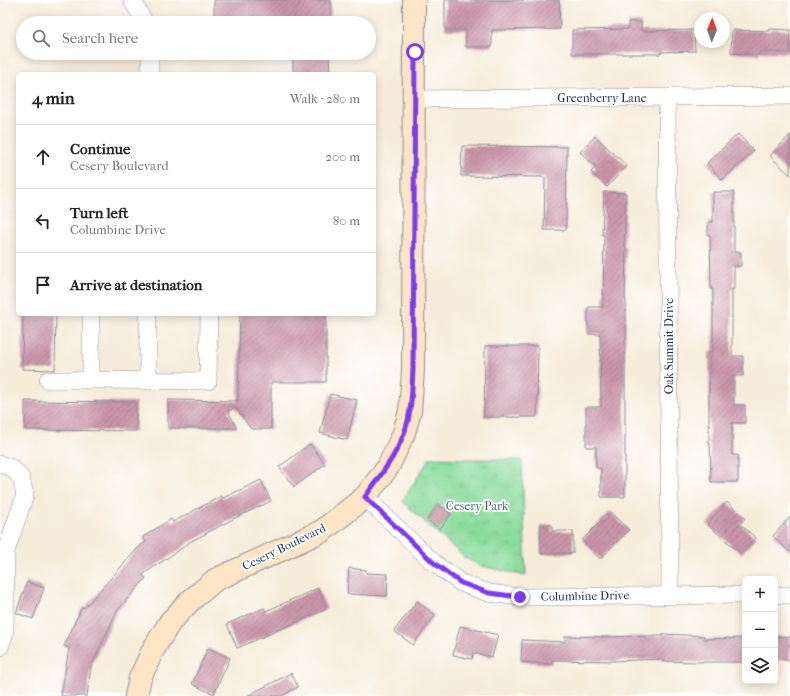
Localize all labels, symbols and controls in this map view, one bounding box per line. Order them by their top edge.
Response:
north arrow [694,12,730,48]
search box [16,16,376,60]
icon: search [30,27,52,49]
text: Search here [62,29,138,47]
route start [406,43,424,61]
text: 4 min [32,88,75,108]
text: Walk · 280 m [290,91,360,106]
street label: Greenberry Lane [557,91,647,105]
text: Continue [70,140,130,158]
icon: ahead [32,146,54,168]
text: 200 m [325,149,360,164]
text: Cesery Boulevard [70,158,169,173]
text: Turn left [70,204,128,222]
icon: left [32,210,54,232]
text: 80 m [333,213,360,228]
text: Columbine Drive [70,222,166,237]
icon: arrive [32,274,54,296]
text: Arrive at destination [70,276,202,294]
street label: Oak Summit Drive [662,298,676,394]
park label: Cesery Park [446,499,509,513]
street label: Cesery Boulevard [240,521,328,573]
map controls [742,576,778,684]
button: + [742,576,778,612]
route end [511,588,529,606]
street label: Columbine Drive [541,588,629,604]
button: − [742,612,778,648]
button: layers [742,648,778,684]

